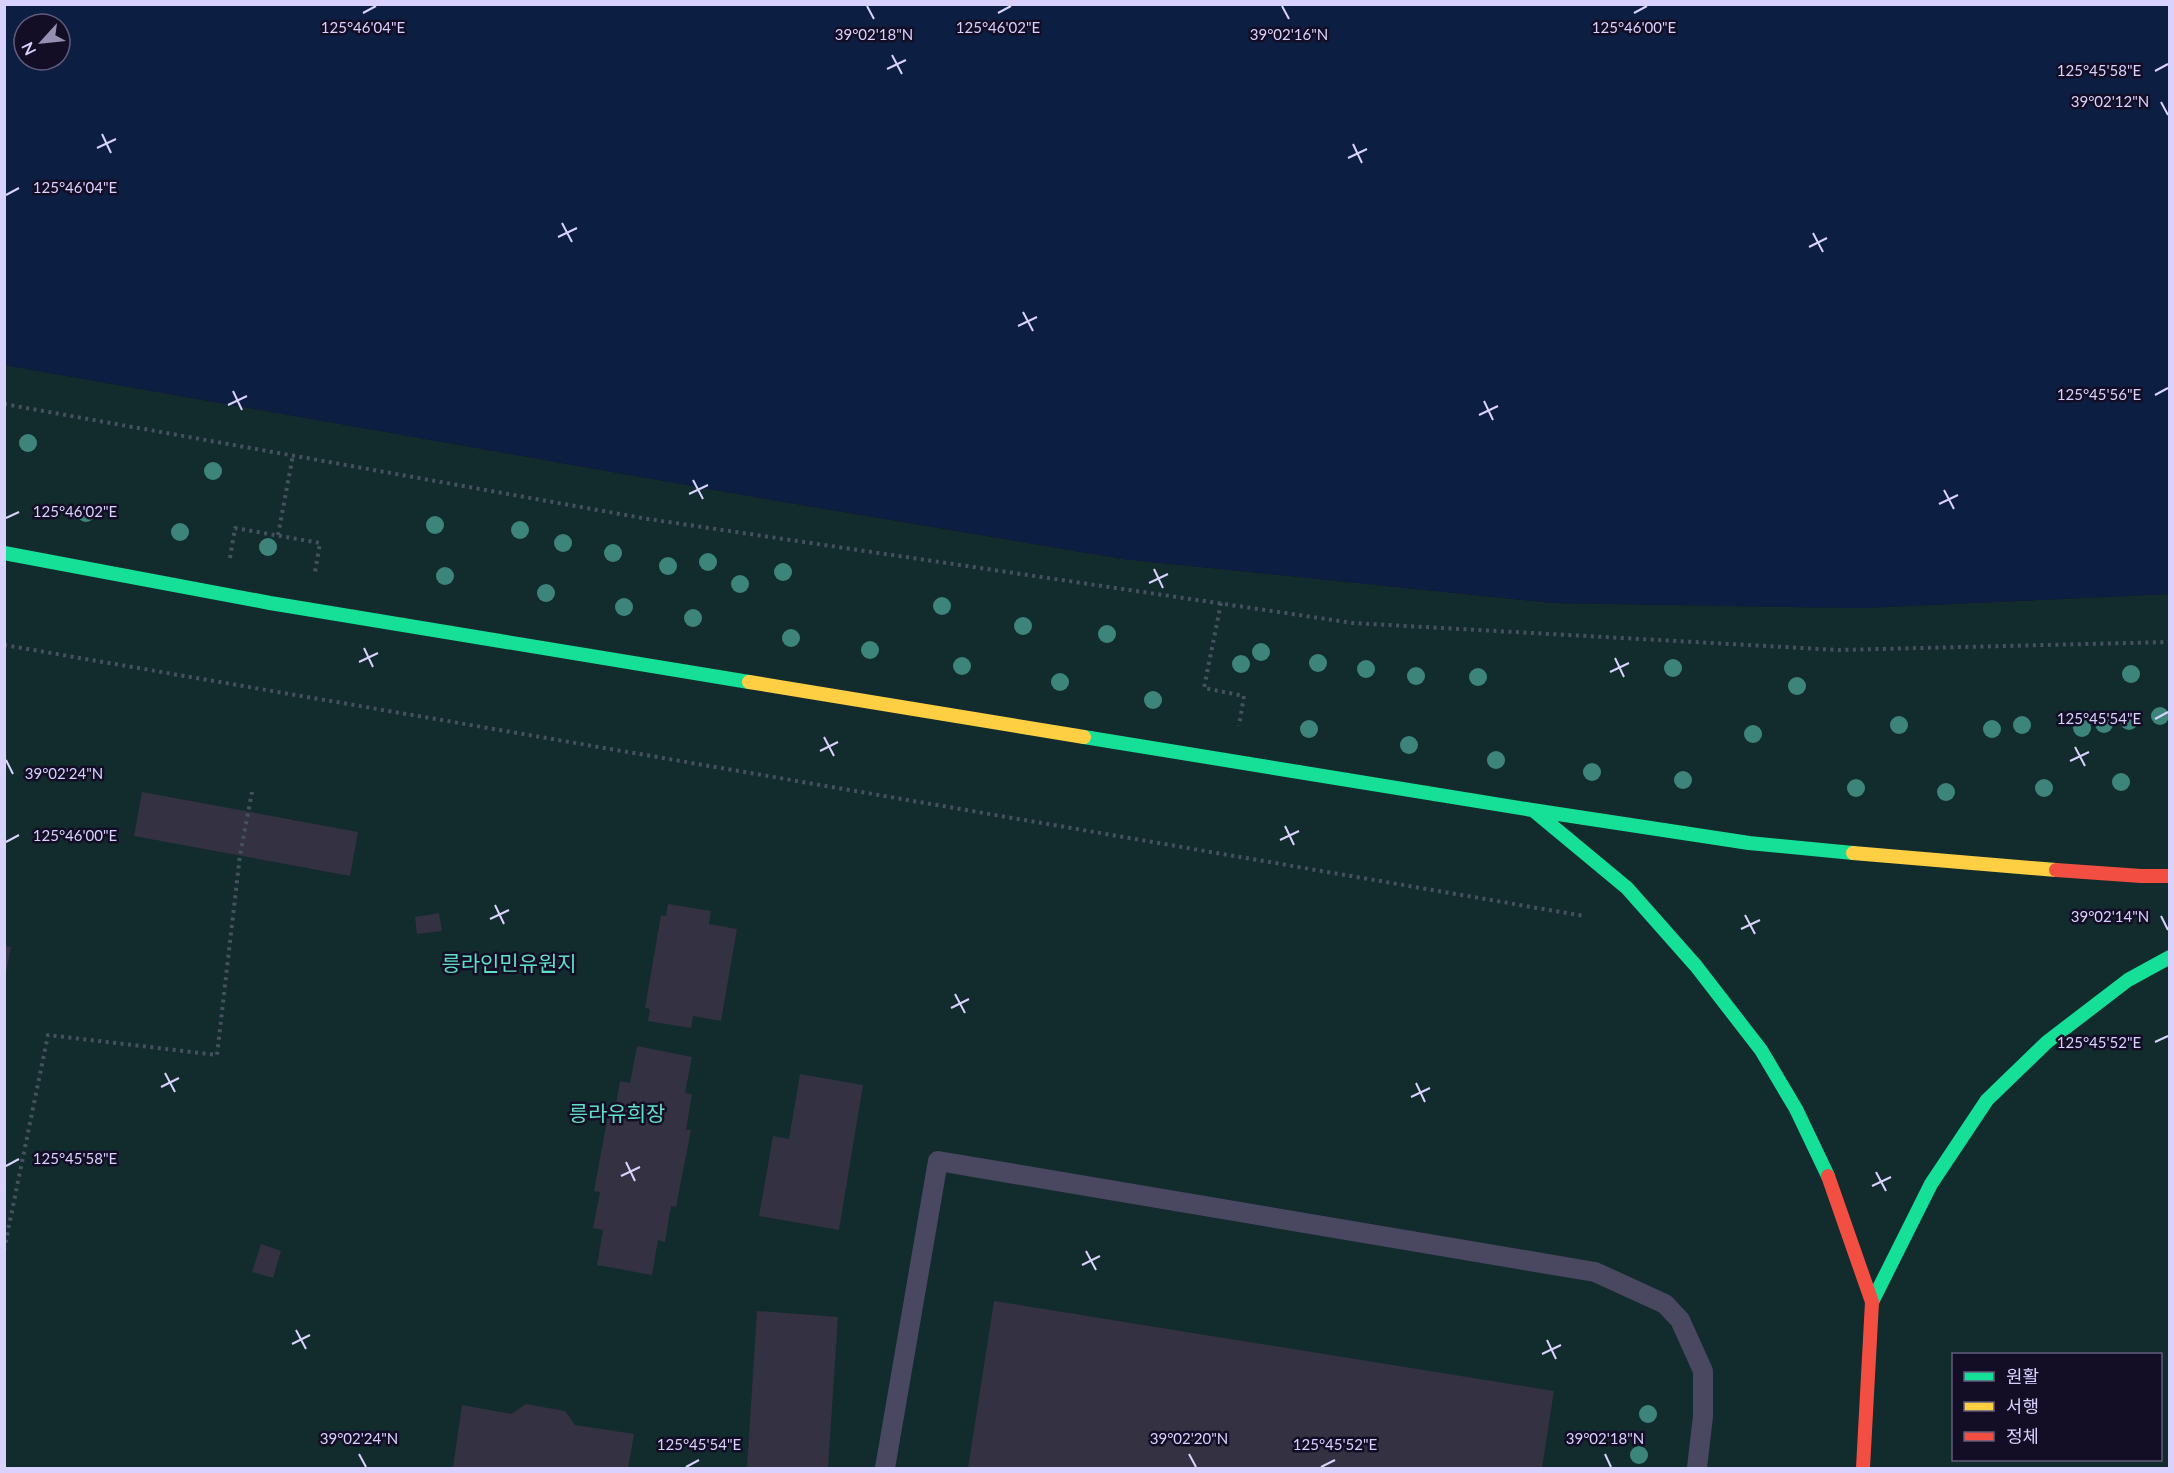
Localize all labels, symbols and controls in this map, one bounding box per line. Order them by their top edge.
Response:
north arrow [12,12,72,72]
text: 125°46'04"E [321,18,405,36]
text: 125°46'02"E [956,18,1040,36]
text: 125°46'00"E [1592,18,1676,36]
text: 39°02'18"N [835,25,913,43]
text: 39°02'16"N [1250,25,1328,43]
text: N [17,39,39,59]
text: 125°45'58"E [2057,61,2141,79]
text: 39°02'12"N [2071,92,2149,110]
text: 125°46'04"E [33,178,117,196]
text: 125°45'56"E [2057,385,2141,403]
text: 125°46'02"E [33,502,117,520]
text: 125°45'54"E [2057,709,2141,727]
text: 39°02'24"N [25,764,103,782]
text: 125°46'00"E [33,826,117,844]
text: 39°02'14"N [2071,907,2149,925]
park label: 릉라인민유원지 [441,950,577,975]
text: 125°45'52"E [2057,1033,2141,1051]
park label: 릉라유희장 [569,1100,665,1125]
text: 125°45'58"E [33,1149,117,1167]
legend [1952,1353,2162,1461]
text: 원활 [2006,1365,2039,1387]
text: 서행 [2006,1395,2039,1417]
text: 정체 [2006,1425,2039,1447]
text: 39°02'24"N [320,1429,398,1447]
text: 39°02'20"N [1150,1429,1228,1447]
text: 39°02'18"N [1566,1429,1644,1447]
text: 125°45'54"E [657,1435,741,1453]
text: 125°45'52"E [1293,1435,1377,1453]

